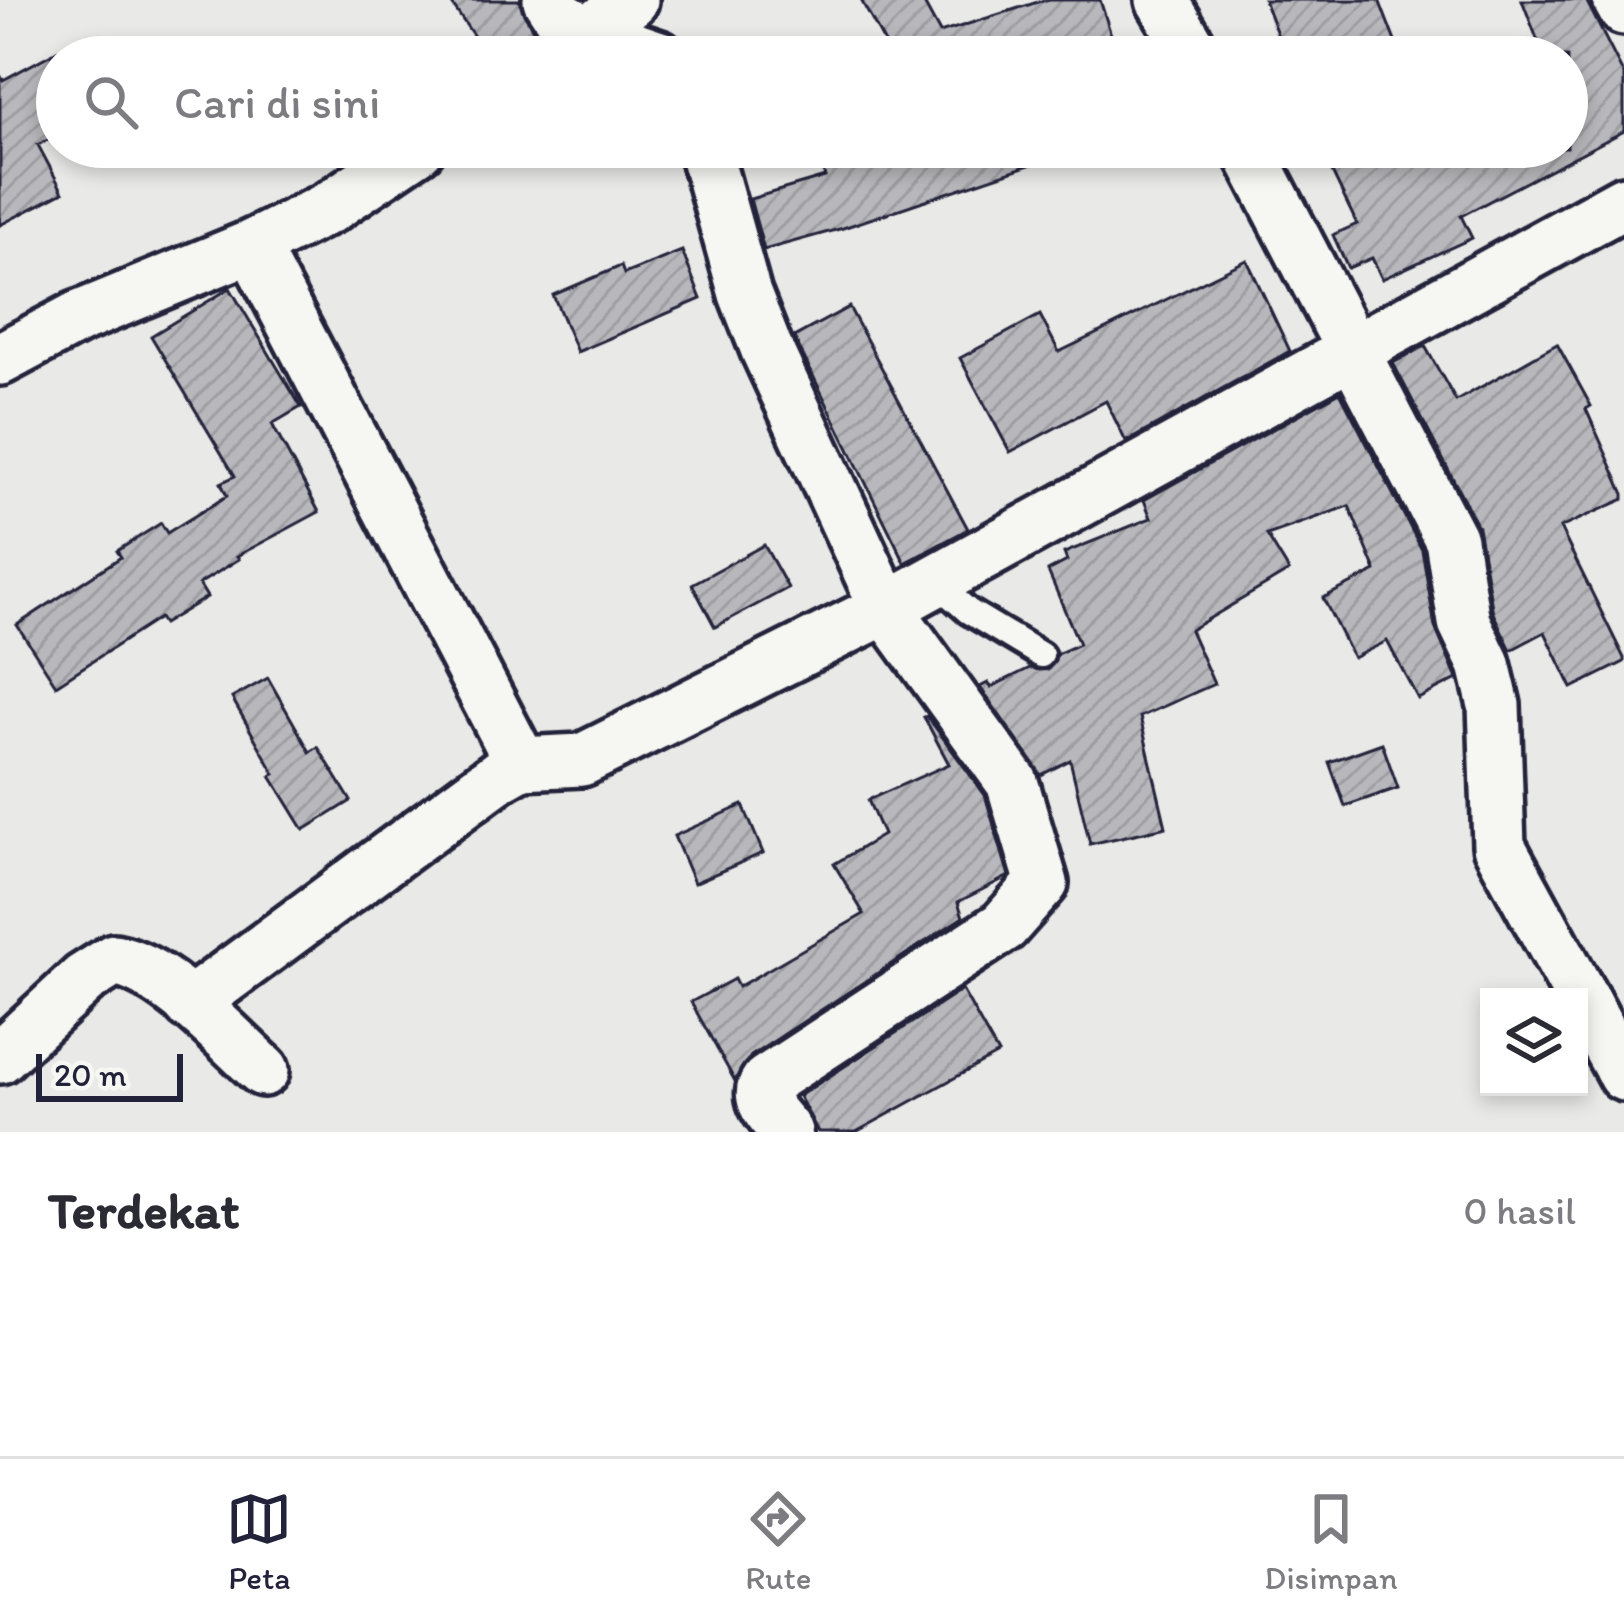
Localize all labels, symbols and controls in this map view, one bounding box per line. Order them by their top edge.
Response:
search box [36,36,1588,168]
icon: search [78,69,144,135]
text: Cari di sini [174,75,380,129]
map controls [1480,988,1588,1096]
button: layers [1480,988,1588,1096]
scale bar [36,1048,183,1101]
text: 20 m [54,1055,127,1094]
text: Terdekat [48,1180,240,1241]
text: 0 hasil [1464,1187,1576,1234]
tab: Peta [226,1486,292,1597]
tab: Rute [745,1486,812,1597]
tab: Disimpan [1264,1486,1398,1597]

